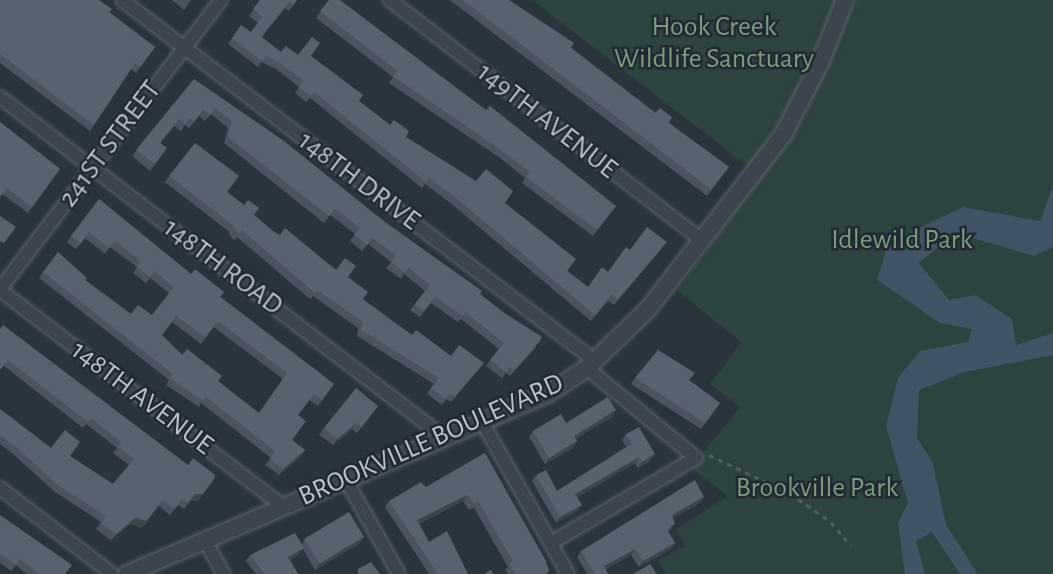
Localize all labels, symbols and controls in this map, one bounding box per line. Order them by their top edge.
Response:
park label: Hook Creek Wildlife Sanctuary [614,10,814,76]
street label: 149TH AVENUE [470,56,624,186]
street label: 241ST STREET [52,74,168,214]
street label: 148TH DRIVE [291,124,427,238]
street label: 148TH ROAD [157,211,289,323]
park label: Idlewild Park [831,223,973,257]
street label: 148TH AVENUE [64,334,220,462]
street label: BROOKVILLE BOULEVARD [293,366,569,514]
park label: Brookville Park [736,471,898,505]

